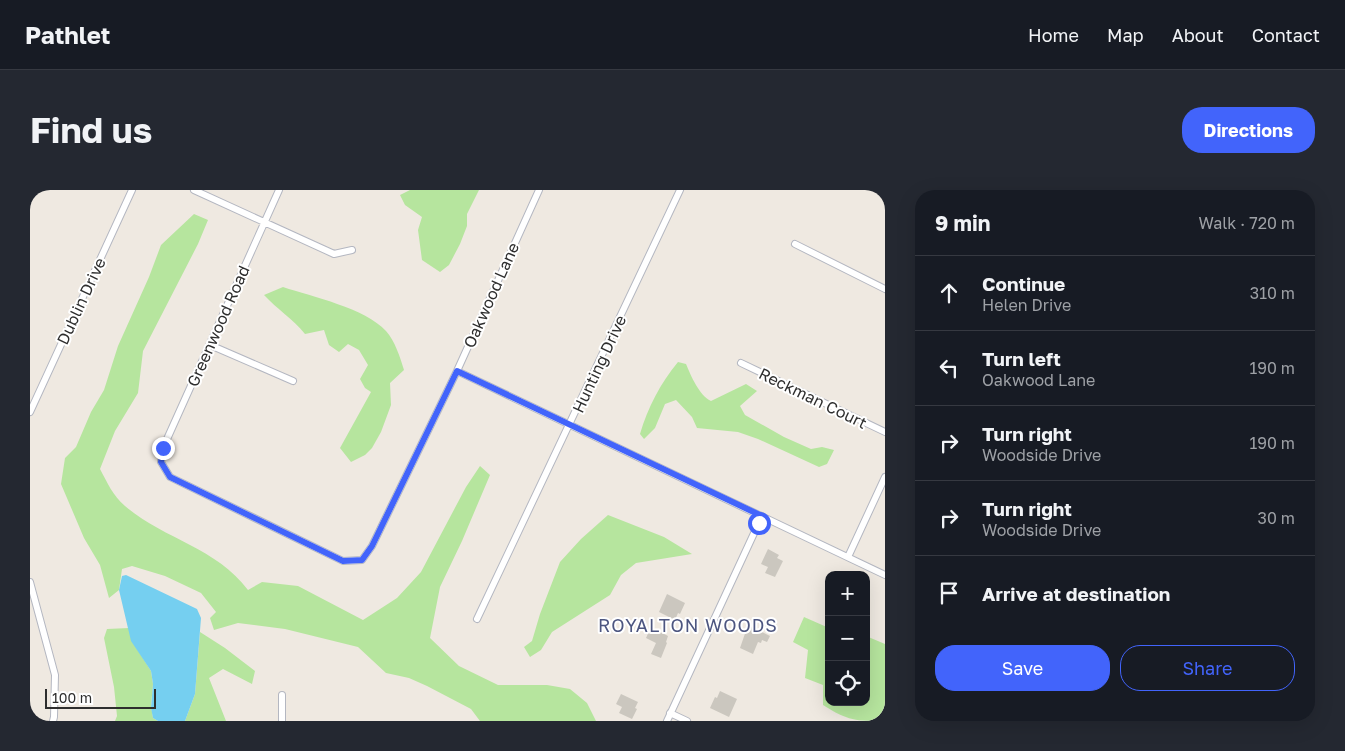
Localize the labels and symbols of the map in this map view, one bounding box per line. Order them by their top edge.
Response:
street label: Oakwood Lane [459,239,523,351]
street label: Dublin Drive [52,254,110,348]
street label: Greenwood Road [182,262,254,390]
street label: Hunting Drive [568,312,630,416]
street label: Reckman Court [756,363,870,433]
route end [152,437,175,460]
route start [748,512,771,535]
district label: ROYALTON WOODS [598,614,778,636]
scale bar [45,686,156,709]

